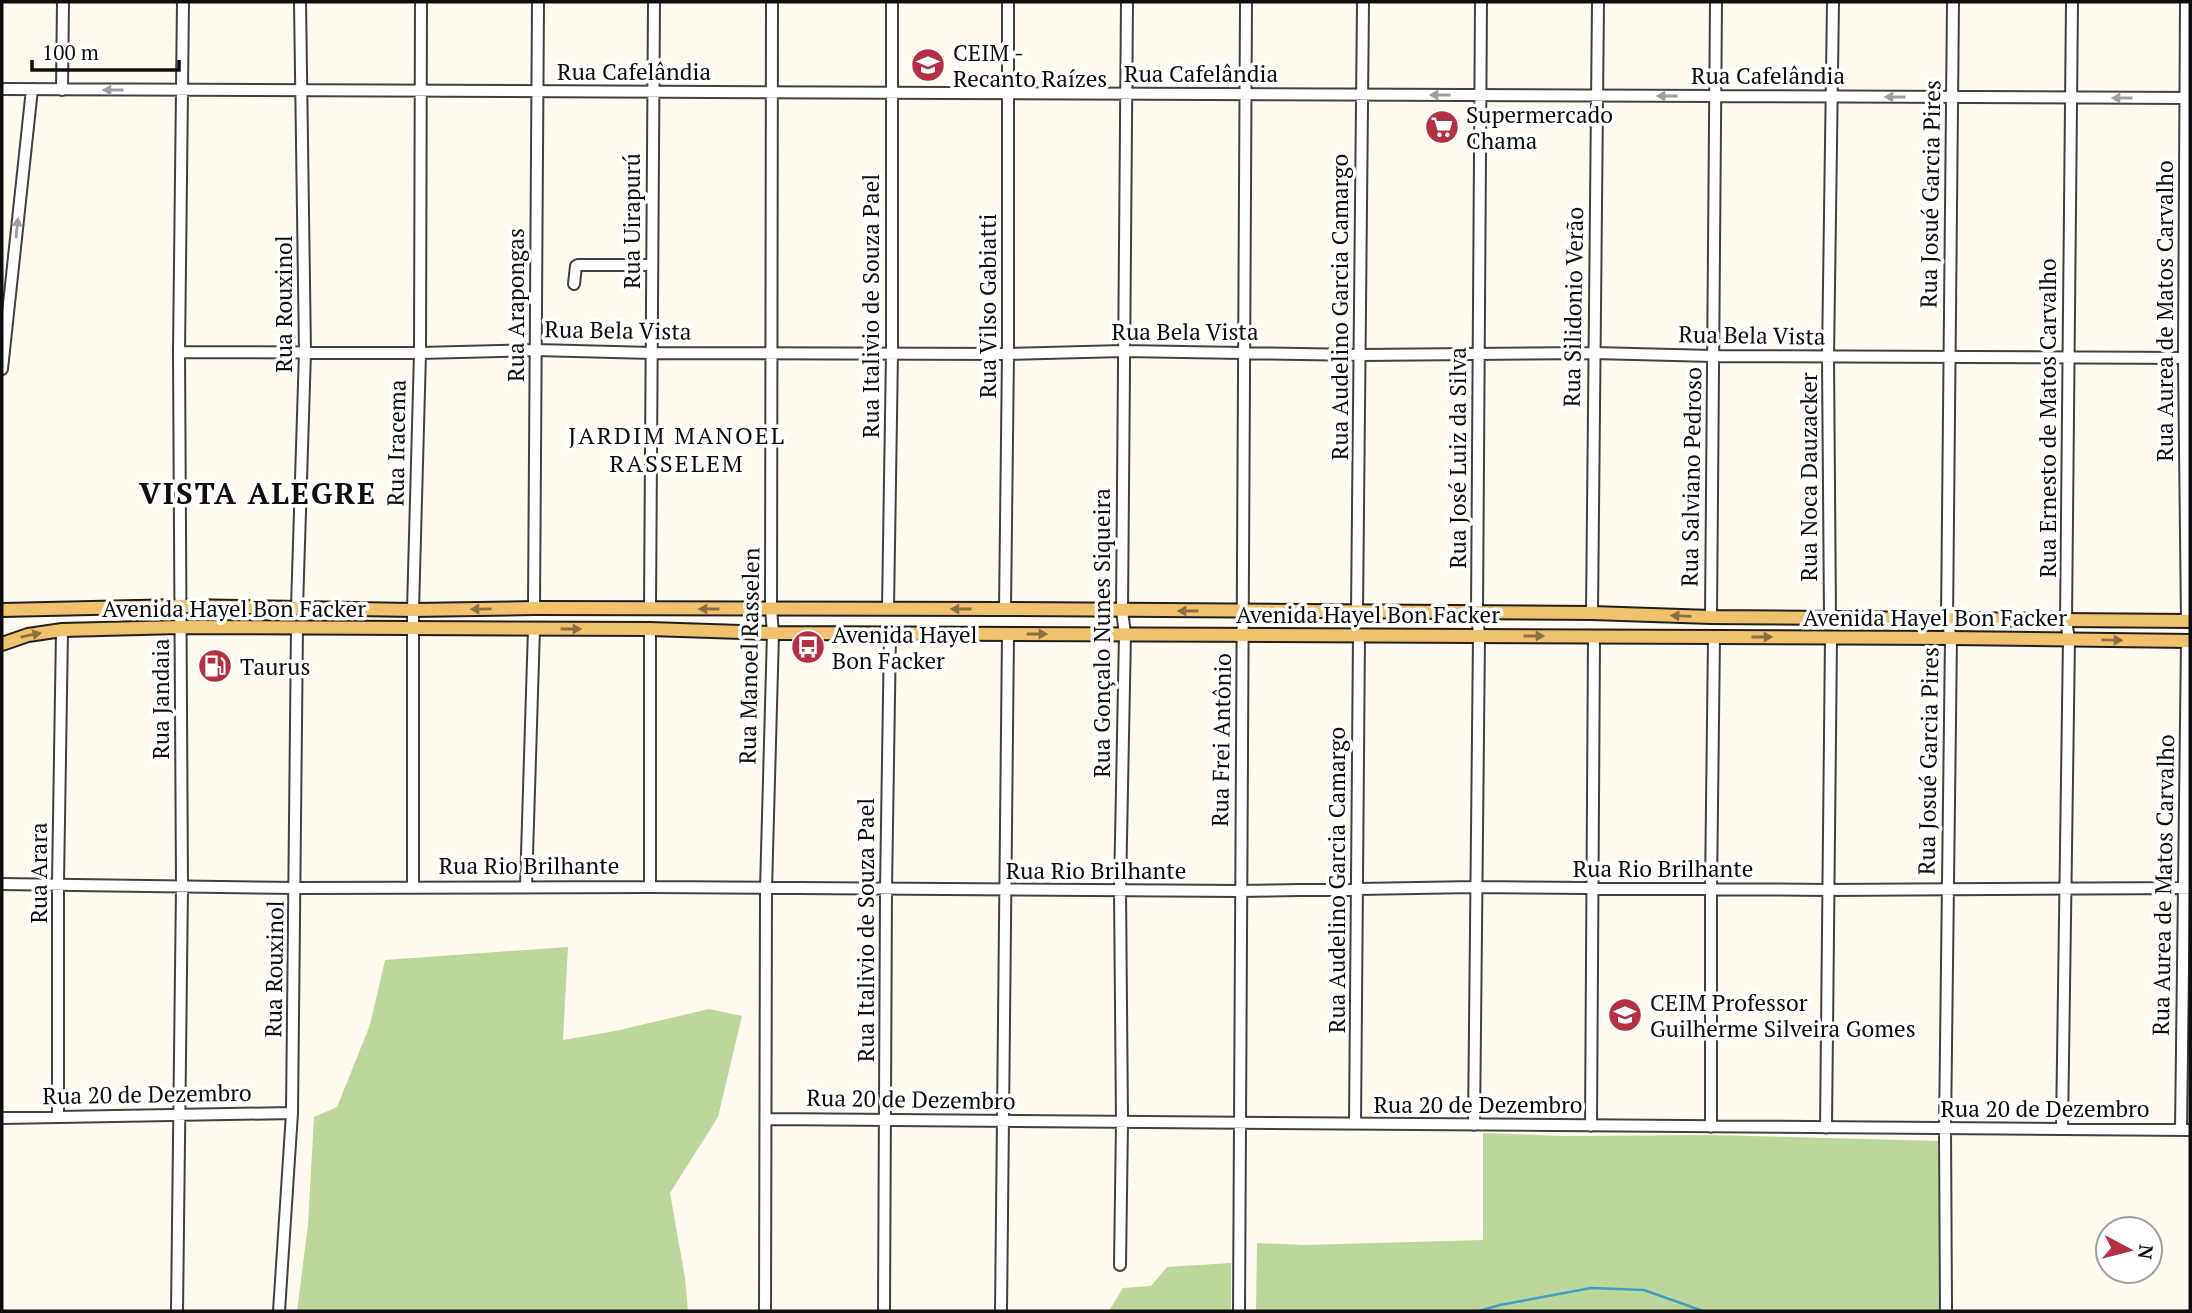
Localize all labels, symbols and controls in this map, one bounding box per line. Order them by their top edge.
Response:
scale bar [32,28,178,72]
place label: CEIM - Recanto Raízes [953,37,1107,94]
text: 100 m [42,38,99,66]
school or university icon: CEIM - Recanto Raízes [909,46,947,84]
street label: Rua Cafelândia [557,56,711,87]
street label: Rua Cafelândia [1124,58,1278,89]
street label: Rua Cafelândia [1691,60,1845,91]
street label: Rua Josué Garcia Pires [1913,80,1947,308]
one-way arrow [102,84,124,96]
one-way arrow [1428,89,1450,101]
one-way arrow [1656,90,1678,102]
one-way arrow [1883,91,1905,103]
one-way arrow [2111,92,2133,104]
place label: Supermercado Chama [1466,99,1613,156]
supermarket icon: Supermercado Chama [1423,108,1461,146]
street label: Rua Uirapurú [616,153,647,289]
street label: Rua Audelino Garcia Camargo [1324,154,1355,460]
street label: Rua Aurea de Matos Carvalho [2149,160,2180,462]
street label: Rua Italivio de Souza Pael [855,174,886,438]
street label: Rua Silidonio Verão [1556,207,1590,407]
street label: Rua Vilso Gabiatti [972,214,1003,398]
one-way arrow [12,217,23,239]
street label: Rua Arapongas [500,228,531,382]
street label: Rua Rouxinol [268,235,299,373]
street label: Rua Ernesto de Matos Carvalho [2032,258,2063,578]
street label: Rua Bela Vista [544,313,692,347]
street label: Rua Bela Vista [1112,316,1259,347]
street label: Rua Bela Vista [1678,318,1826,352]
street label: Rua José Luiz da Silva [1442,347,1473,569]
street label: Rua Salviano Pedroso [1674,367,1708,587]
street label: Rua Noca Dauzacker [1793,372,1824,582]
street label: Rua Iracema [379,379,413,507]
district label: JARDIM MANOEL RASSELEM [568,419,786,479]
district label: VISTA ALEGRE [139,473,377,513]
street label: Rua Gonçalo Nunes Siqueira [1086,488,1117,778]
street label: Rua Manoel Rasselen [732,547,766,765]
street label: Avenida Hayel Bon Facker [102,593,366,624]
street label: Avenida Hayel Bon Facker [1236,599,1500,630]
street label: Avenida Hayel Bon Facker [1803,602,2067,633]
one-way arrow [470,603,492,615]
one-way arrow [698,603,720,615]
one-way arrow [950,603,972,615]
one-way arrow [1177,605,1199,617]
one-way arrow [1670,611,1692,622]
place label: Avenida Hayel Bon Facker [832,619,978,676]
one-way arrow [560,623,582,635]
bus stop icon: Avenida Hayel Bon Facker [789,628,827,666]
one-way arrow [1027,628,1049,640]
one-way arrow [21,630,43,641]
one-way arrow [1524,630,1546,642]
one-way arrow [1751,631,1773,643]
one-way arrow [2101,634,2123,646]
street label: Rua Jandaia [145,638,176,760]
fuel station icon: Taurus [196,647,234,685]
street label: Rua Josué Garcia Pires [1911,647,1945,875]
place label: Taurus [240,651,310,682]
street label: Rua Frei Antônio [1204,653,1238,827]
street label: Rua Audelino Garcia Camargo [1321,727,1352,1033]
street label: Rua Aurea de Matos Carvalho [2145,734,2181,1036]
street label: Rua Italivio de Souza Pael [850,798,881,1062]
street label: Rua Arara [23,822,54,924]
street label: Rua Rio Brilhante [439,850,619,881]
street label: Rua Rio Brilhante [1573,853,1753,884]
street label: Rua Rio Brilhante [1006,855,1186,886]
street label: Rua Rouxinol [257,900,291,1038]
place label: CEIM Professor Guilherme Silveira Gomes [1650,987,1916,1044]
school or university icon: CEIM Professor Guilherme Silveira Gomes [1606,996,1644,1034]
street label: Rua 20 de Dezembro [42,1077,252,1111]
street label: Rua 20 de Dezembro [806,1082,1016,1116]
street label: Rua 20 de Dezembro [1373,1089,1583,1120]
street label: Rua 20 de Dezembro [1940,1093,2150,1124]
north arrow [2094,1215,2164,1285]
text: N [2133,1243,2160,1261]

